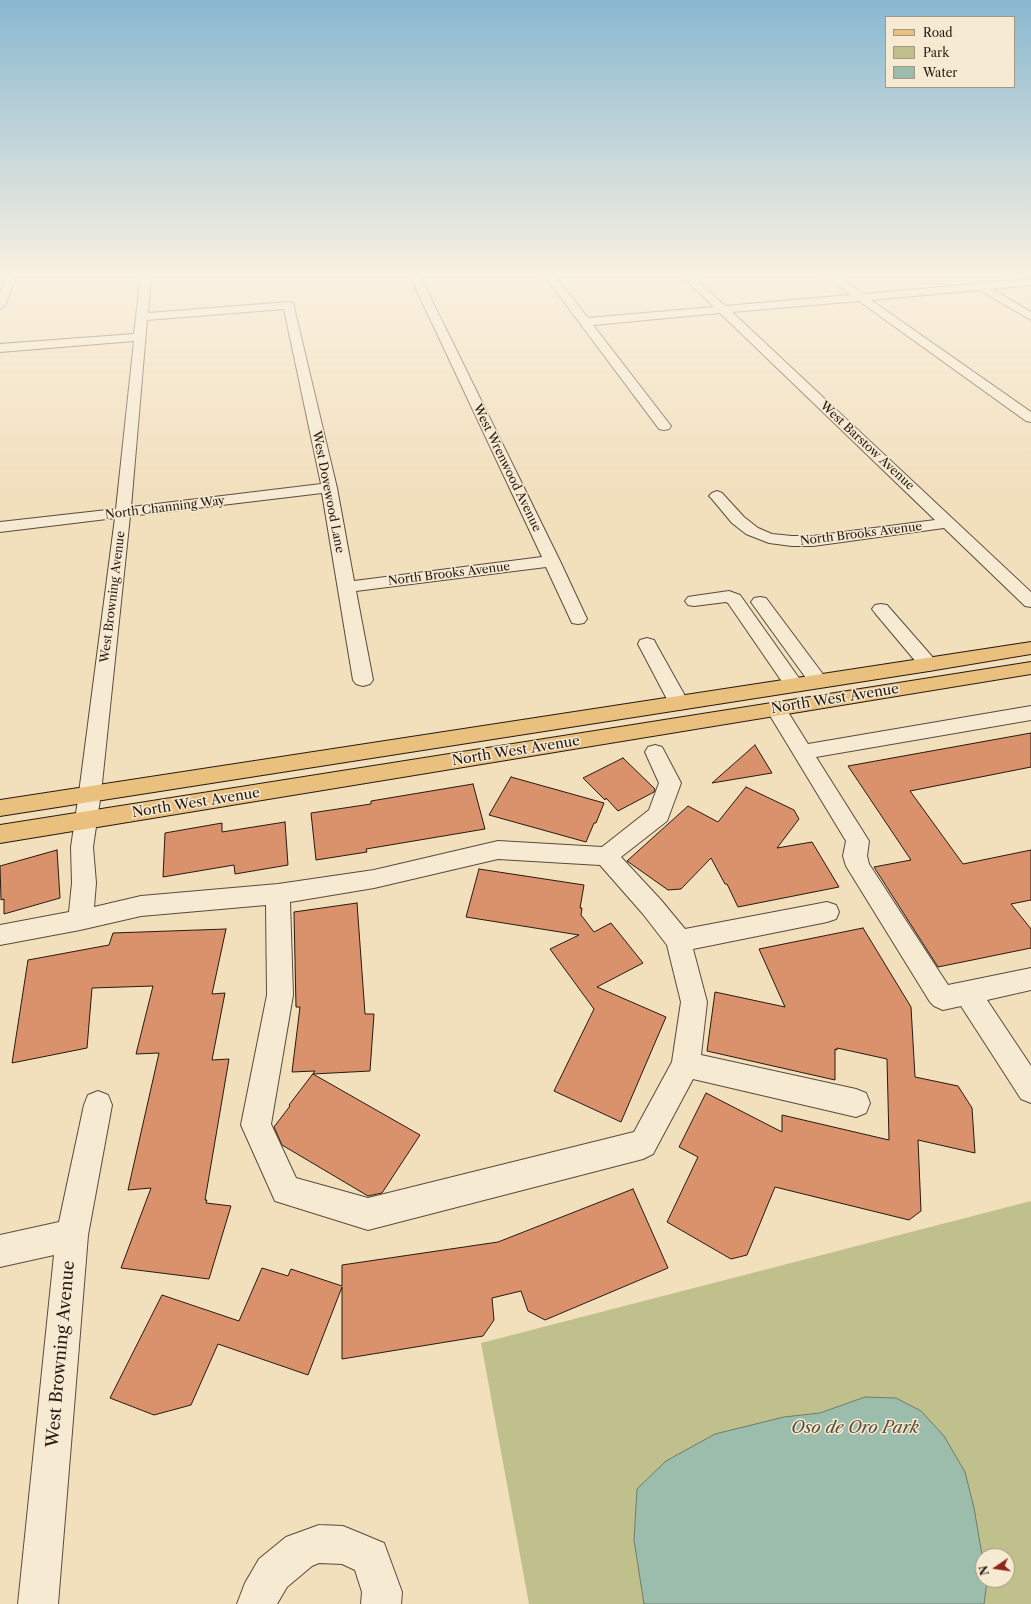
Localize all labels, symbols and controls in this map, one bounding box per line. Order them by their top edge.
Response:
legend [885,16,1015,88]
text: Road [923,25,953,40]
text: Park [923,45,949,60]
text: Water [923,65,957,80]
street label: West Barstow Avenue [817,399,917,493]
street label: West Wrenwood Avenue [470,402,544,534]
street label: West Dovewood Lane [309,430,347,554]
street label: North Channing Way [104,494,226,522]
street label: North Brooks Avenue [799,519,923,549]
street label: West Browning Avenue [98,530,128,664]
street label: North Brooks Avenue [387,559,511,589]
street label: North West Avenue [770,681,900,717]
street label: North West Avenue [451,733,581,769]
street label: North West Avenue [131,785,261,821]
street label: West Browning Avenue [43,1260,79,1448]
park label: Oso de Oro Park [791,1418,919,1438]
north arrow [975,1548,1015,1588]
text: N [976,1564,992,1577]

